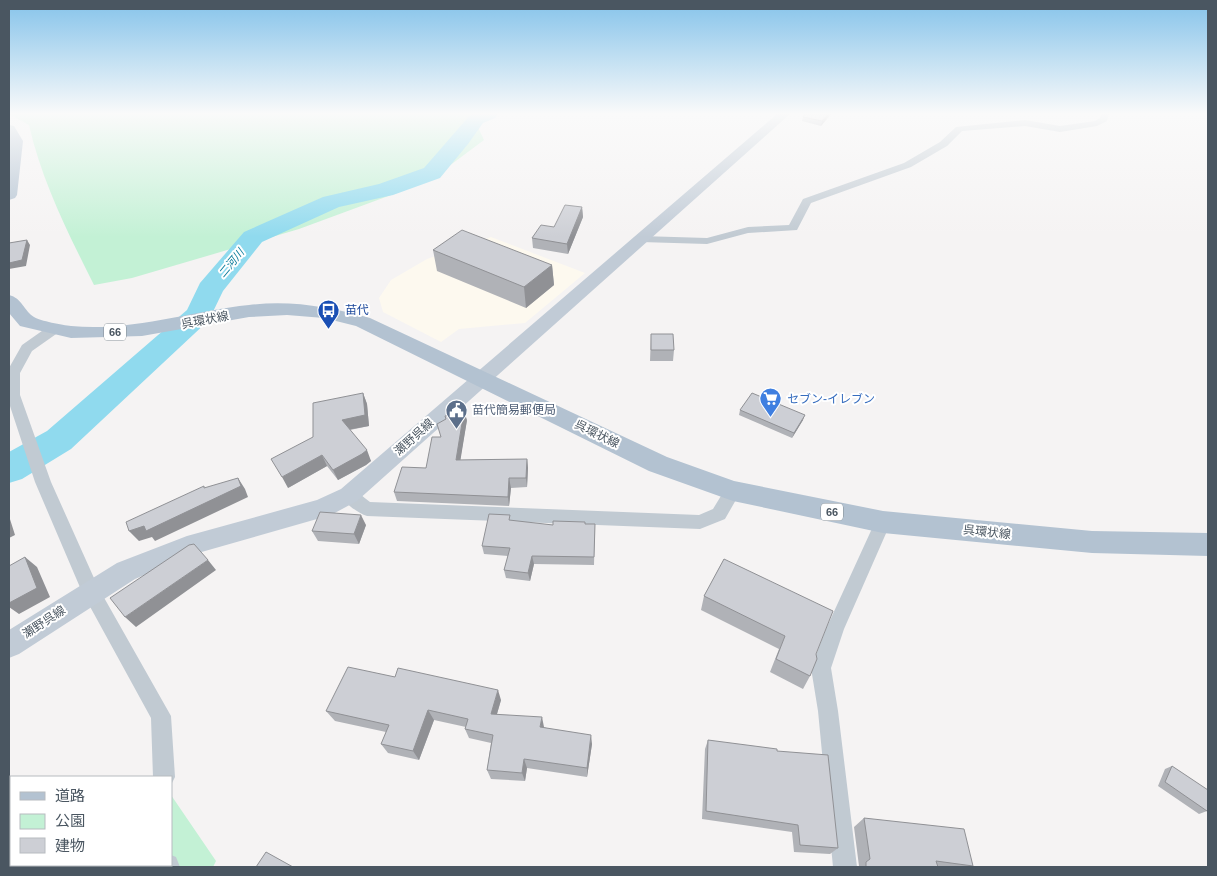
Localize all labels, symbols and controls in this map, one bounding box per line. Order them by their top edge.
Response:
water label: 二河川 [216,246,247,279]
bus stop icon: 苗代 [317,298,341,329]
place label: 苗代 [345,303,369,317]
street label: 呉環状線 [180,309,230,331]
road number: 66 [104,324,126,341]
supermarket icon: セブン-イレブン [759,387,783,418]
place label: セブン-イレブン [787,392,875,406]
public building icon: 苗代簡易郵便局 [444,398,468,429]
place label: 苗代簡易郵便局 [472,403,556,417]
street label: 瀬野呉線 [391,416,437,458]
street label: 呉環状線 [572,417,622,451]
road number: 66 [821,504,843,520]
street label: 呉環状線 [962,523,1012,541]
street label: 瀬野呉線 [20,603,68,641]
legend [10,776,172,866]
text: 道路 [55,787,85,804]
text: 公園 [55,812,85,829]
text: 建物 [55,837,85,854]

